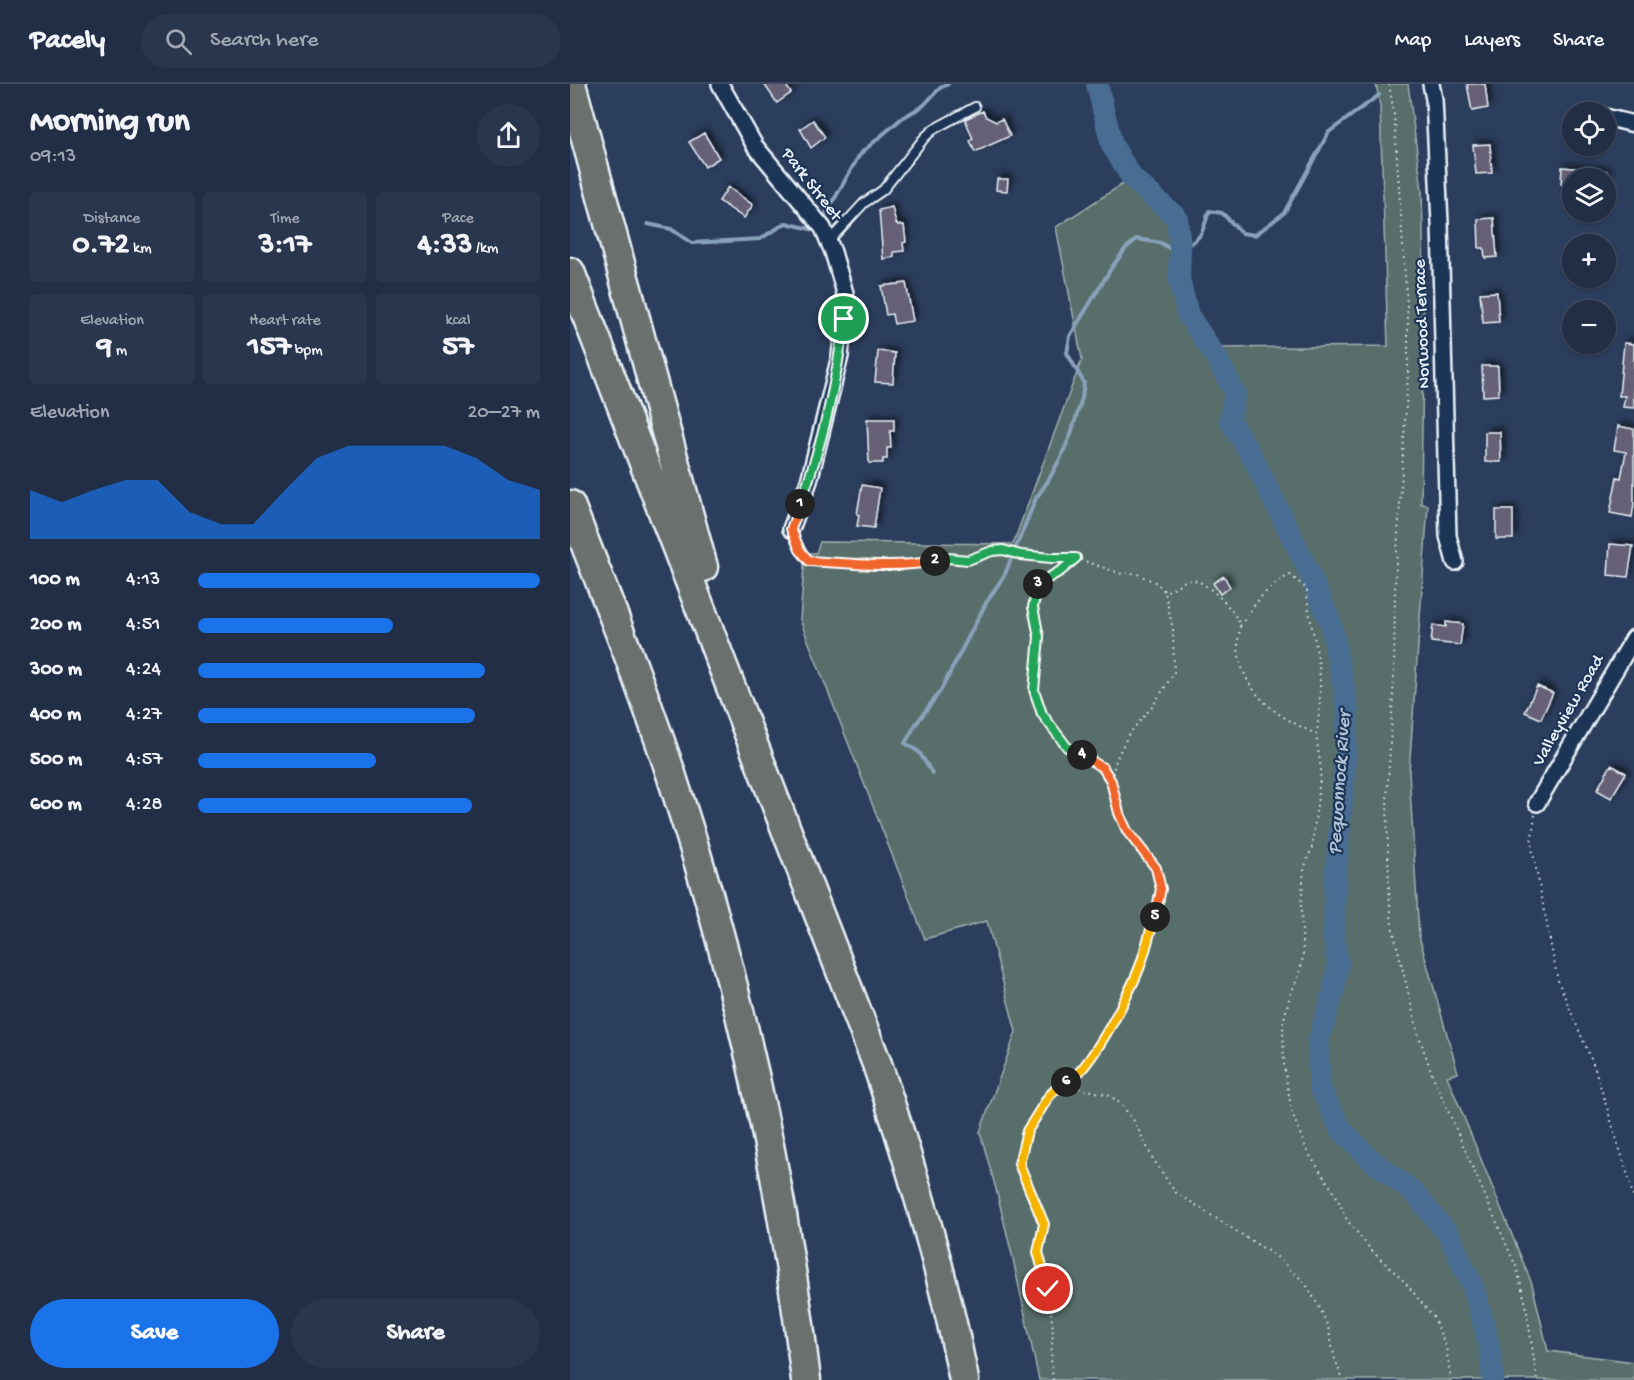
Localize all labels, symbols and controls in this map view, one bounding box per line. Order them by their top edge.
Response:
search box [141,14,561,68]
text: Pacely [30,25,105,58]
icon: search [162,25,195,58]
text: Search here [210,28,318,54]
text: Map [1395,29,1431,54]
text: Layers [1464,29,1520,54]
text: Share [1553,29,1604,54]
map controls [1562,102,1616,354]
button: locate [1562,102,1616,156]
text: Morning run [30,104,190,142]
button: share [477,104,540,167]
street label: Park Street [775,144,847,227]
text: 09:13 [30,146,76,169]
button: layers [1562,168,1616,222]
text: Distance [84,210,140,229]
text: Time [270,210,300,229]
text: Pace [442,210,474,229]
text: 0.72 [72,229,129,264]
text: 3:17 [259,229,311,264]
text: 4:33 [418,229,472,264]
button: + [1562,234,1616,288]
text: km [129,240,152,259]
text: /km [472,240,498,259]
street label: Norwood Terrace [1410,258,1436,389]
pin [818,293,869,344]
button: − [1562,300,1616,354]
icon: arrive [827,302,860,335]
text: Elevation [80,312,144,331]
text: Heart rate [249,312,321,331]
text: kcal [446,312,470,331]
text: 9 [97,331,112,366]
text: 157 [248,331,291,366]
text: 57 [442,331,474,366]
text: m [112,342,127,361]
text: bpm [291,342,322,361]
text: Elevation [30,402,110,425]
text: 20–27 m [467,402,540,425]
pin: 1 [785,489,815,519]
text: 1 [797,494,803,513]
pin: 2 [920,546,950,576]
text: 2 [931,551,939,570]
text: 100 m [30,569,80,592]
text: 4:13 [126,569,160,592]
pin: 3 [1023,569,1053,599]
text: 3 [1034,574,1042,593]
text: 200 m [30,614,81,637]
text: 4:51 [126,614,160,637]
street label: Valleyview Road [1528,650,1610,771]
text: 300 m [30,659,82,682]
text: 4:24 [126,659,161,682]
text: 400 m [30,704,81,727]
text: 4:27 [126,704,162,727]
water label: Pequonnock River [1325,706,1358,856]
pin: 4 [1067,740,1097,770]
text: 4 [1078,745,1086,764]
text: 500 m [30,749,82,772]
text: 4:57 [126,749,163,772]
text: 600 m [30,794,82,817]
text: 4:28 [126,794,163,817]
pin: 5 [1140,902,1170,932]
text: 5 [1151,907,1159,926]
pin: 6 [1051,1067,1081,1097]
text: 6 [1062,1072,1070,1091]
pin [1022,1263,1073,1314]
icon: check [1031,1272,1064,1305]
button: Save [30,1299,279,1368]
button: Share [291,1299,540,1368]

